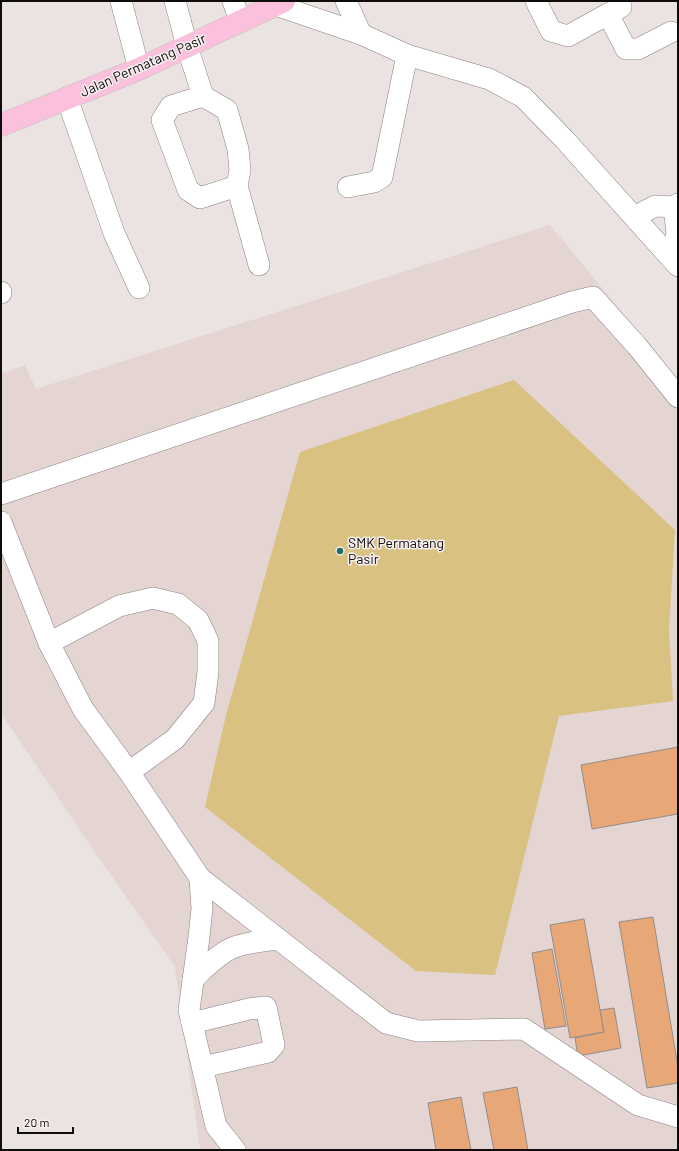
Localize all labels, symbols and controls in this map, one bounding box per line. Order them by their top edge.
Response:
street label: Jalan Permatang Pasir [77,29,208,100]
place label: SMK Permatang Pasir [348,534,444,567]
marker: SMK Permatang Pasir [335,546,345,556]
scale bar [18,1109,73,1135]
text: 20 m [24,1115,50,1129]

